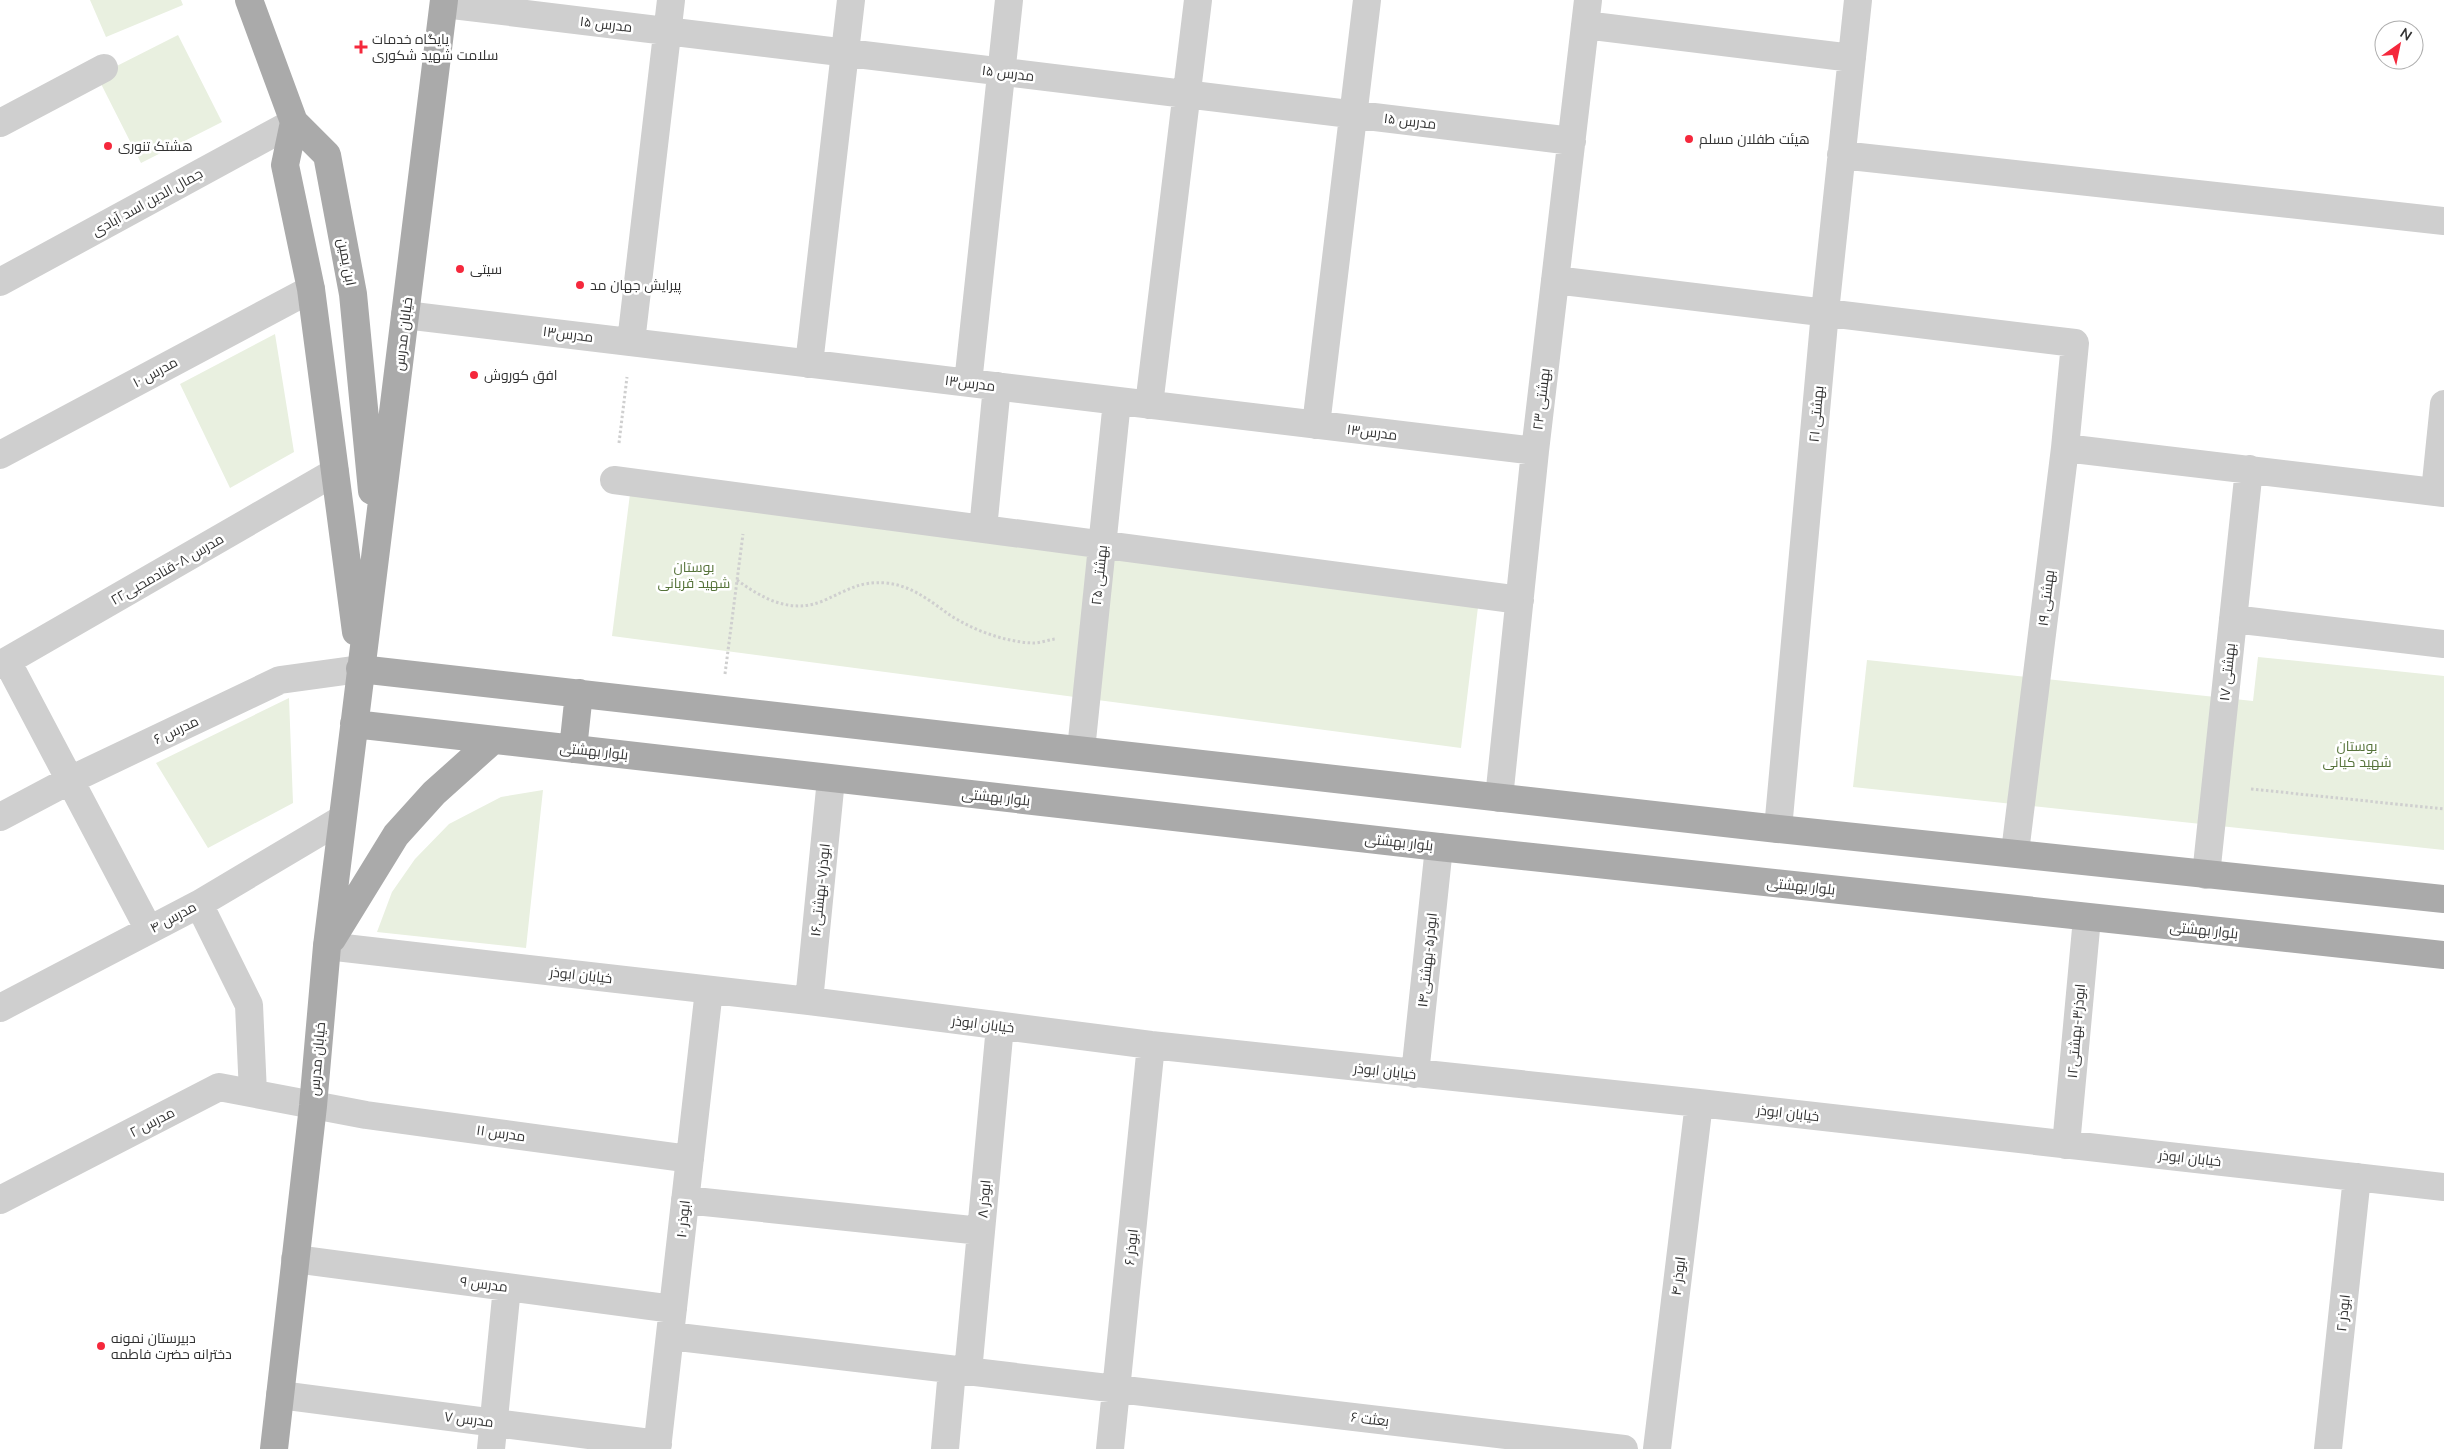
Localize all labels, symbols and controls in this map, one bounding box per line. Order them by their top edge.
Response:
street label: مدرس ۱۵ [579,12,633,36]
north arrow [2374,20,2424,70]
text: N [2397,24,2415,45]
place label: پایگاه خدمات سلامت شهید شکوری [372,30,498,64]
marker: پایگاه خدمات سلامت شهید شکوری [354,40,368,54]
street label: مدرس ۱۵ [981,61,1035,85]
street label: مدرس ۱۵ [1383,109,1437,133]
place label: هيئت طفلان مسلم [1699,130,1810,149]
marker: هيئت طفلان مسلم [1683,133,1695,145]
place label: هشتک تنوری [118,137,193,155]
marker: هشتک تنوری [102,140,114,152]
street label: جمال الدین اسد آبادی [88,164,206,240]
street label: ابن یمین [334,237,360,287]
place label: سیتی [470,260,502,278]
marker: سیتی [454,263,466,275]
place label: پیرایش جهان مد [590,276,682,295]
marker: پیرایش جهان مد [574,279,586,291]
street label: خیابان مدرس [390,296,416,372]
street label: مدرس۱۳ [542,322,594,346]
street label: مدرس ۱۰ [129,353,181,391]
place label: افق کوروش [484,366,558,384]
street label: بهشتی ۲۳ [1528,367,1554,431]
marker: افق کوروش [468,369,480,381]
street label: مدرس۱۳ [944,371,996,395]
street label: بهشتی ۲۱ [1805,385,1827,443]
street label: مدرس۱۳ [1346,420,1398,444]
street label: مدرس ۸-قنادمحبی۲۲ [107,529,227,609]
street label: بهشتی ۲۵ [1087,544,1111,606]
park label: بوستان شهید قربانی [658,558,730,592]
street label: بهشتی ۱۹ [2034,569,2058,627]
street label: بهشتی ۱۷ [2215,642,2239,702]
street label: مدرس ۶ [151,712,201,748]
park label: بوستان شهید کیانی [2322,737,2392,771]
street label: بلوار بهشتی [559,738,629,764]
street label: بلوار بهشتی [961,784,1031,810]
street label: بلوار بهشتی [1364,829,1434,855]
street label: ابوذر۷-بهشتی۱۶ [806,843,834,937]
street label: بلوار بهشتی [1766,873,1836,899]
street label: مدرس ۴ [147,897,199,937]
street label: ابوذر۵-بهشتی۱۴ [1413,912,1441,1008]
street label: بلوار بهشتی [2169,917,2239,943]
street label: خیابان ابوذر [548,963,613,987]
street label: ابوذر۳-بهشتی۱۲ [2063,983,2089,1079]
street label: خیابان ابوذر [950,1011,1015,1037]
street label: خیابان مدرس [305,1021,329,1097]
street label: خیابان ابوذر [1352,1059,1417,1083]
street label: خیابان ابوذر [1755,1101,1820,1125]
street label: مدرس ۲ [126,1103,178,1141]
street label: مدرس ۱۱ [475,1121,527,1145]
street label: خیابان ابوذر [2157,1146,2222,1170]
street label: ابوذر ۸ [973,1179,995,1219]
street label: ابوذر ۱۰ [672,1199,694,1239]
street label: ابوذر ۶ [1120,1228,1142,1266]
street label: ابوذر ۴ [1667,1256,1689,1296]
street label: مدرس ۹ [459,1272,509,1296]
street label: ابوذر ۲ [2332,1294,2354,1332]
place label: دبیرستان نمونه دخترانه حضرت فاطمه [111,1329,232,1363]
marker: دبیرستان نمونه دخترانه حضرت فاطمه [95,1340,107,1352]
street label: مدرس ۷ [443,1407,495,1431]
street label: بعثت ۶ [1350,1408,1390,1430]

